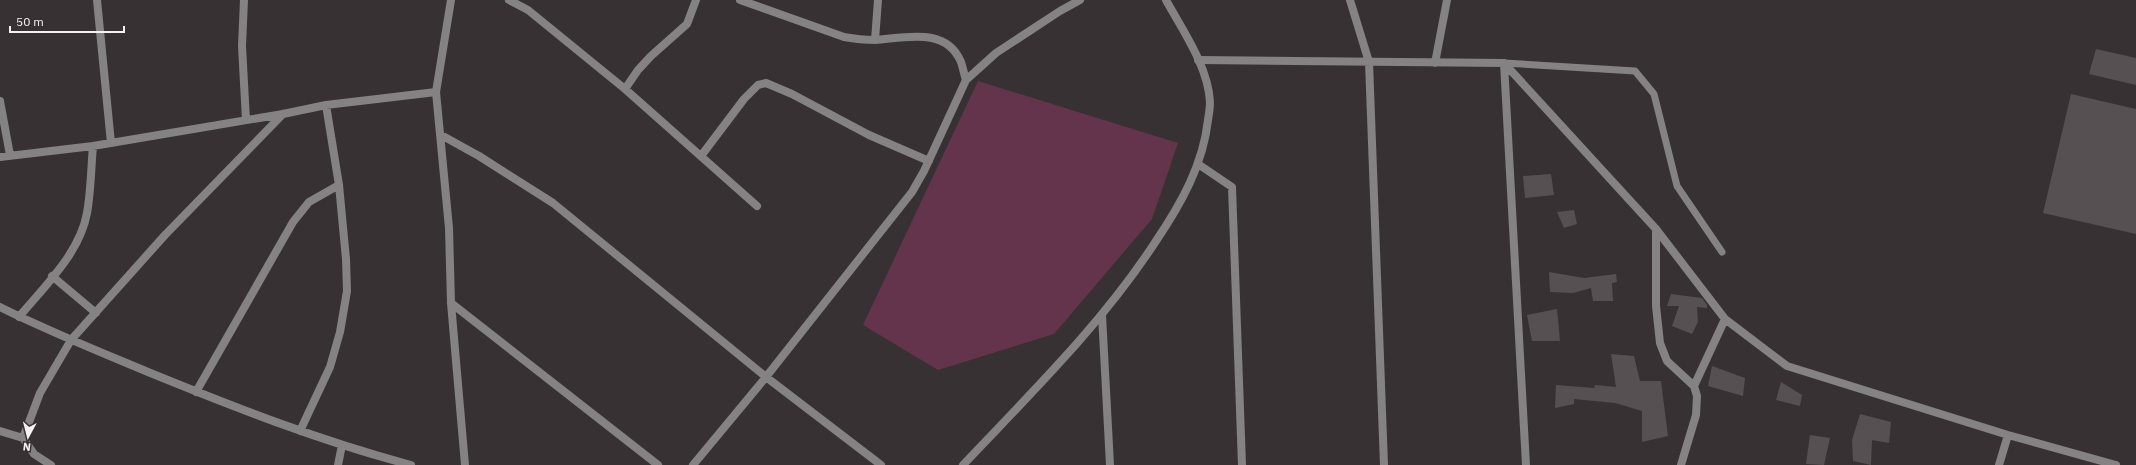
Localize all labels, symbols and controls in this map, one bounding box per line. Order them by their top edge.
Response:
scale bar [10,8,124,34]
text: 50 m [16,14,44,29]
north arrow [8,417,48,457]
text: N [22,439,32,454]

